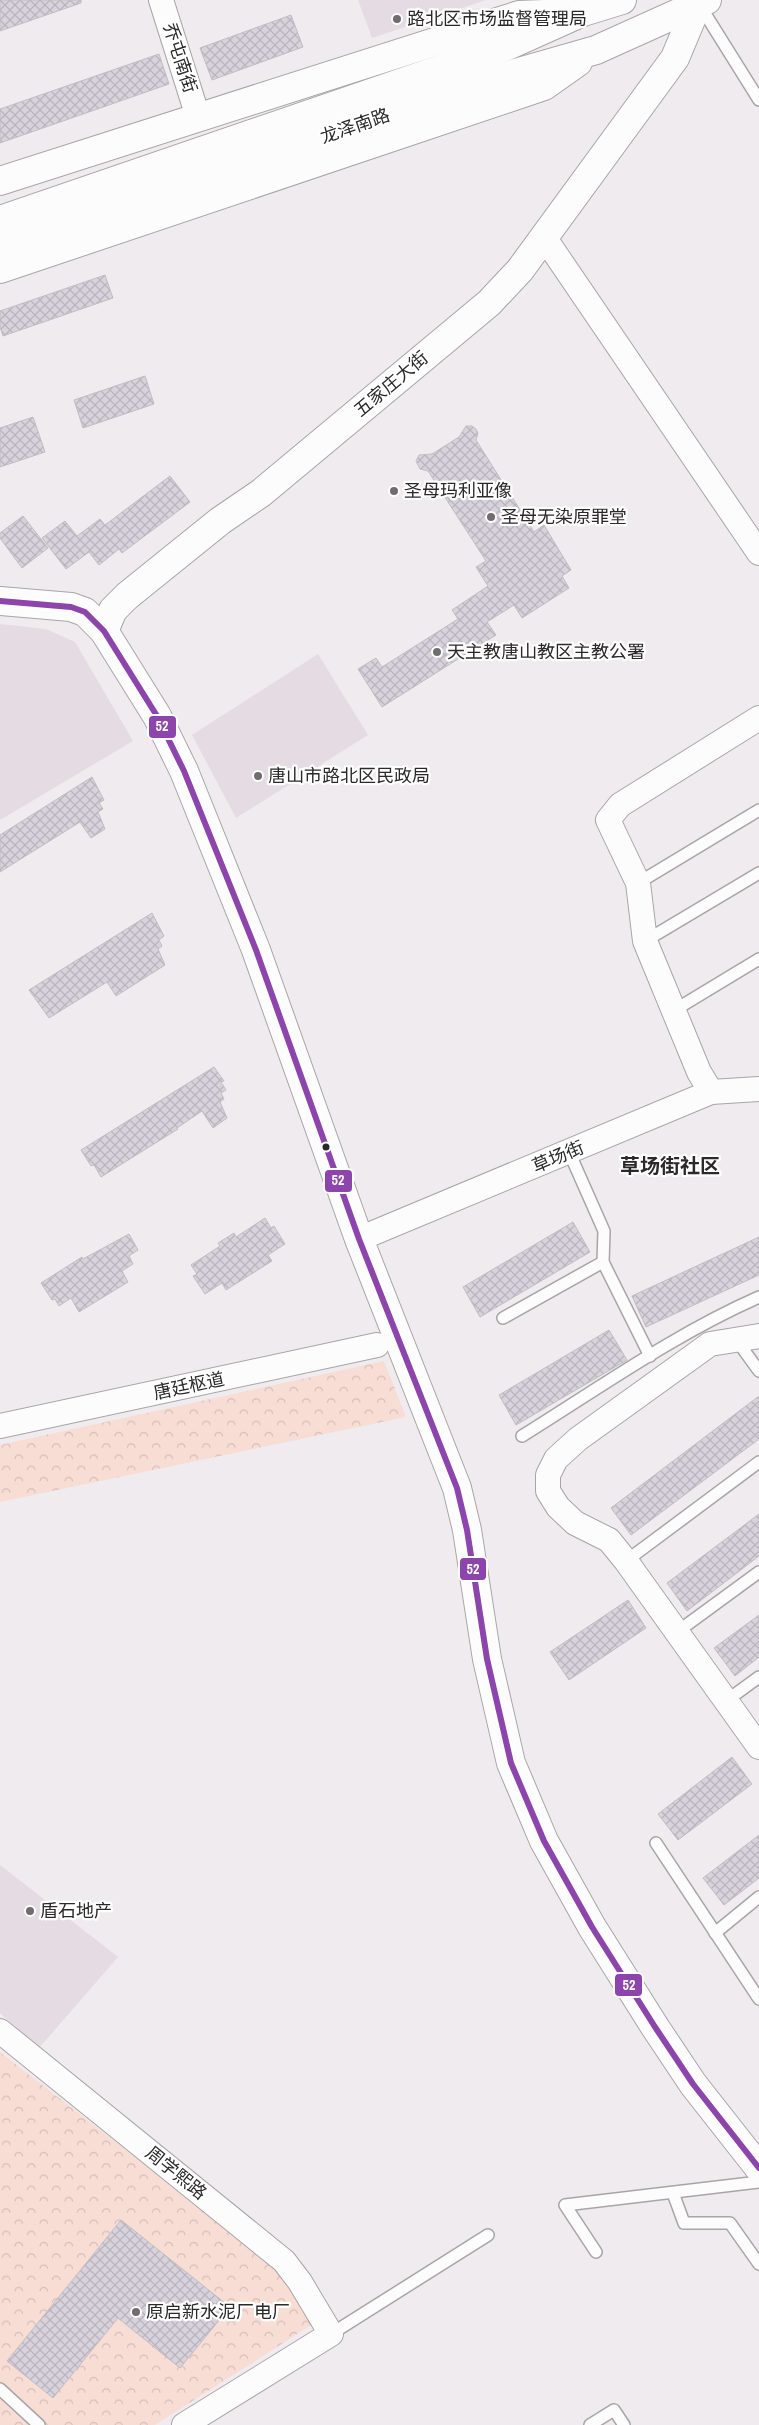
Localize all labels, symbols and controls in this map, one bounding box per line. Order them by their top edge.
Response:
place label: 路北区市场监督管理局 [407,6,587,31]
marker: 路北区市场监督管理局 [391,13,403,25]
street label: 乔屯南街 [157,20,203,96]
street label: 龙泽南路 [317,102,393,149]
street label: 五家庄大街 [348,345,433,422]
place label: 圣母玛利亚像 [404,478,512,503]
marker: 圣母玛利亚像 [388,485,400,497]
place label: 圣母无染原罪堂 [501,504,627,529]
marker: 圣母无染原罪堂 [485,511,497,523]
place label: 天主教唐山教区主教公署 [447,639,645,664]
marker: 天主教唐山教区主教公署 [431,646,443,658]
line badge: 52 [148,715,177,739]
text: 52 [156,717,168,735]
place label: 唐山市路北区民政局 [268,763,430,788]
marker: 唐山市路北区民政局 [252,770,264,782]
street label: 草场街 [528,1134,588,1179]
unlabelled marker [321,1142,331,1152]
district label: 草场街社区 [620,1152,720,1179]
line badge: 52 [324,1169,353,1193]
text: 52 [332,1171,344,1189]
street label: 唐廷枢道 [151,1366,227,1405]
line badge: 52 [459,1557,487,1581]
text: 52 [467,1560,479,1578]
place label: 盾石地产 [40,1898,112,1923]
marker: 盾石地产 [24,1905,36,1917]
line badge: 52 [614,1973,643,1997]
text: 52 [623,1976,635,1994]
street label: 周学熙路 [140,2140,212,2205]
place label: 原启新水泥厂电厂 [146,2299,290,2324]
marker: 原启新水泥厂电厂 [130,2306,142,2318]

